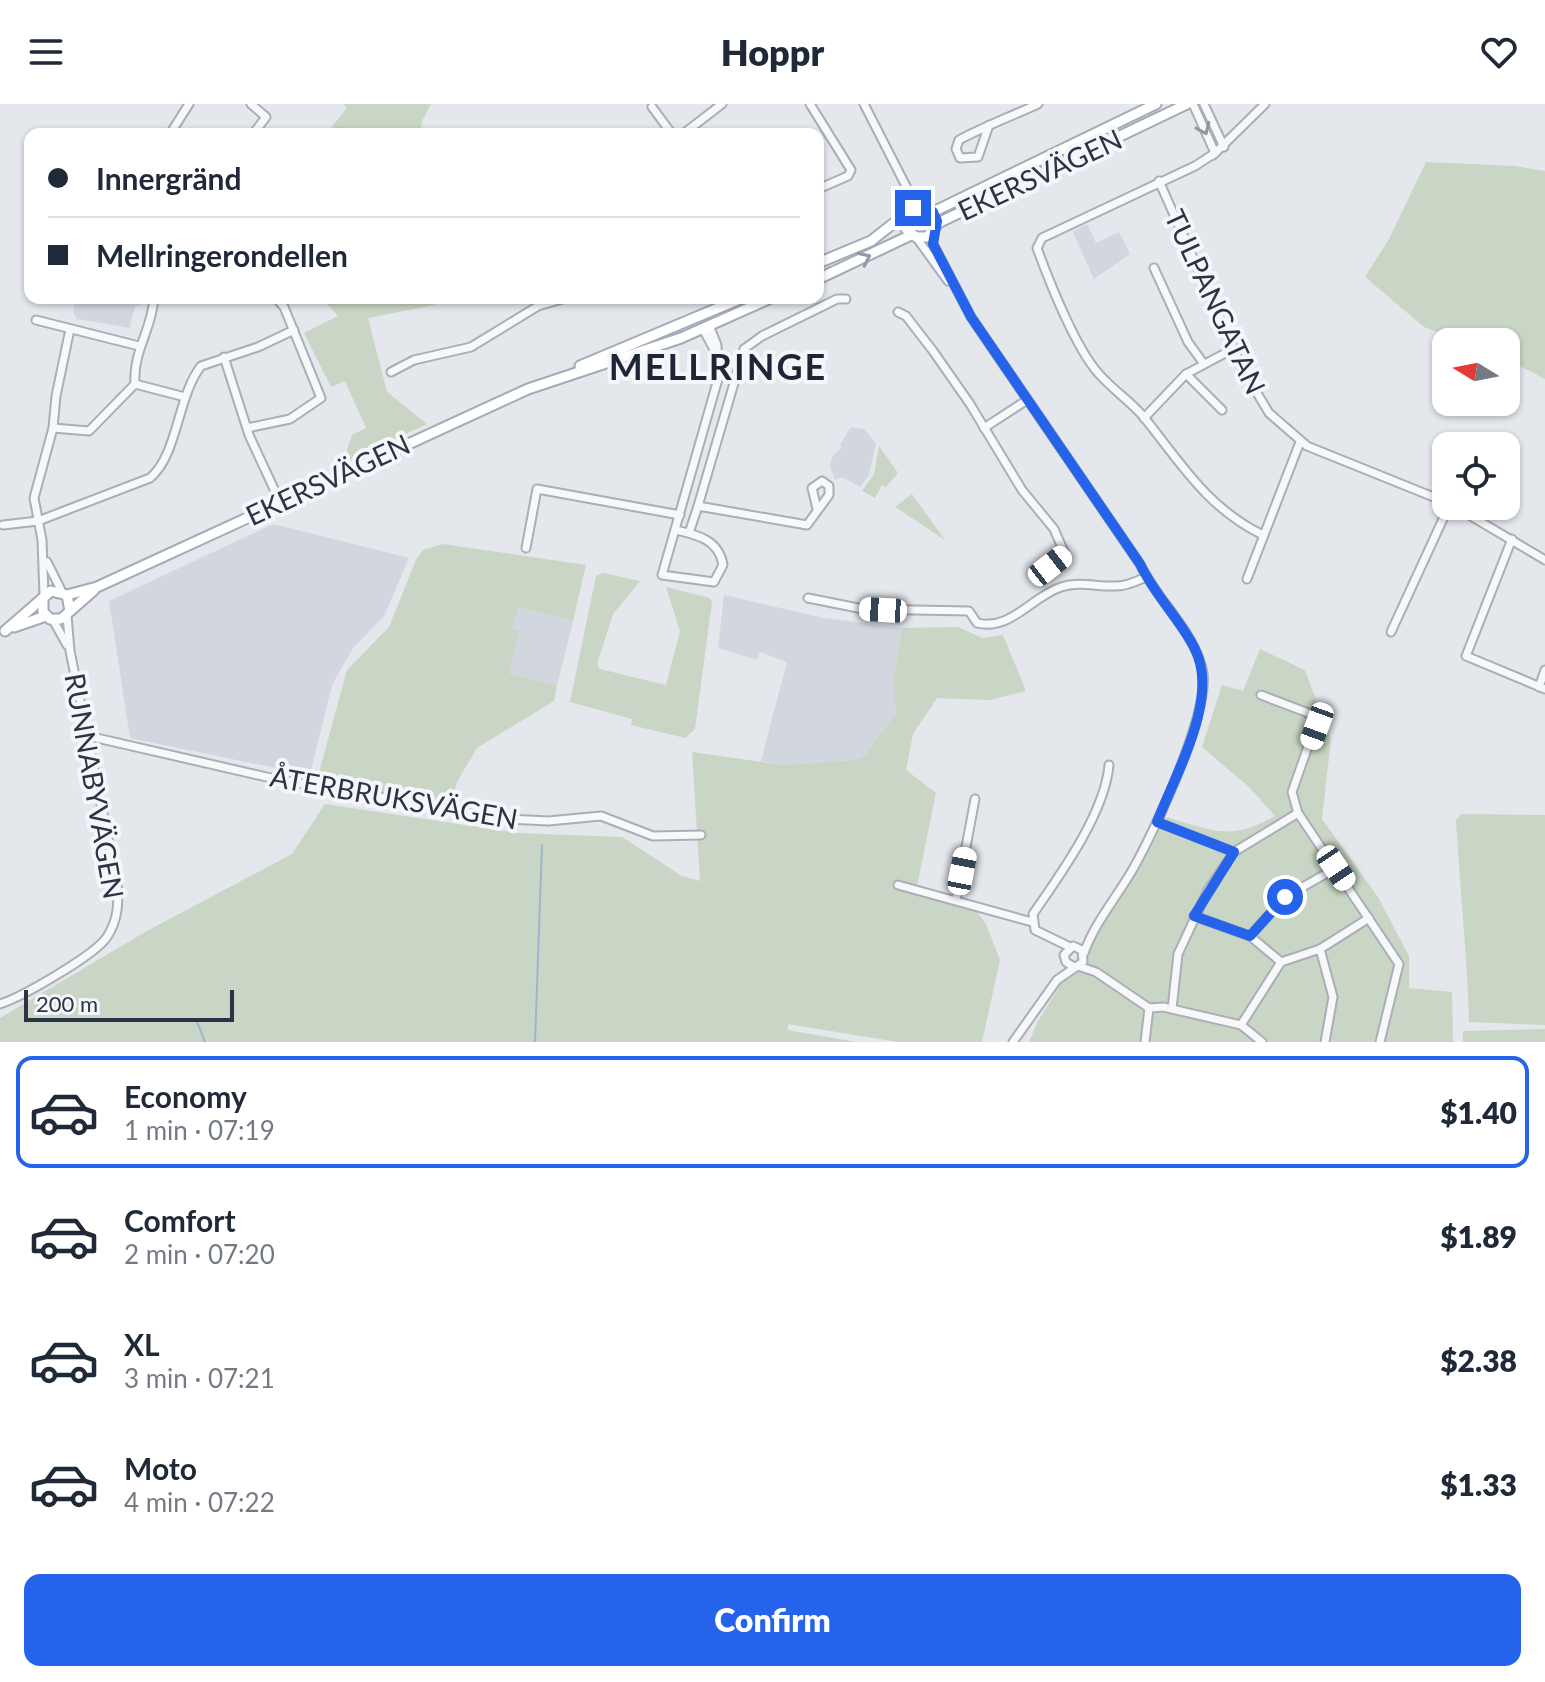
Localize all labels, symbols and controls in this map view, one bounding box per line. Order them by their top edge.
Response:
icon: menu [24,30,68,74]
text: Hoppr [721,30,824,74]
icon: heart [1477,30,1521,74]
one-way arrow [1194,120,1210,135]
street label: EKERSVÄGEN [952,121,1127,227]
text: Innergränd [96,160,242,196]
route end [895,190,931,226]
street label: TULPANGATAN [1158,204,1273,399]
text: Mellringerondellen [96,237,348,273]
one-way arrow [857,252,871,268]
north arrow [1432,328,1520,416]
map controls [1432,328,1520,520]
district label: MELLRINGE [609,344,827,388]
street label: EKERSVÄGEN [240,426,415,532]
button: locate [1432,432,1520,520]
car [1024,542,1076,590]
car [858,597,908,623]
street label: RUNNABYVÄGEN [58,670,132,901]
car [1298,699,1336,753]
street label: ÅTERBRUKSVÄGEN [268,759,521,836]
car [1313,841,1359,895]
car [946,845,978,897]
route start [1267,879,1303,915]
scale bar [24,986,234,1022]
text: 200 m [36,990,98,1017]
icon: car [28,1076,100,1148]
text: Economy [124,1078,247,1114]
text: $1.40 [1440,1094,1517,1130]
text: 1 min · 07:19 [124,1114,275,1146]
icon: car [28,1200,100,1272]
text: Comfort [124,1202,236,1238]
text: $1.89 [1440,1218,1517,1254]
text: 2 min · 07:20 [124,1238,275,1270]
icon: car [28,1324,100,1396]
text: XL [124,1326,160,1362]
text: $2.38 [1440,1342,1517,1378]
text: 3 min · 07:21 [124,1362,275,1394]
icon: car [28,1448,100,1520]
text: Moto [124,1450,197,1486]
text: $1.33 [1440,1466,1517,1502]
text: 4 min · 07:22 [124,1486,275,1518]
button: Confirm [24,1574,1521,1666]

